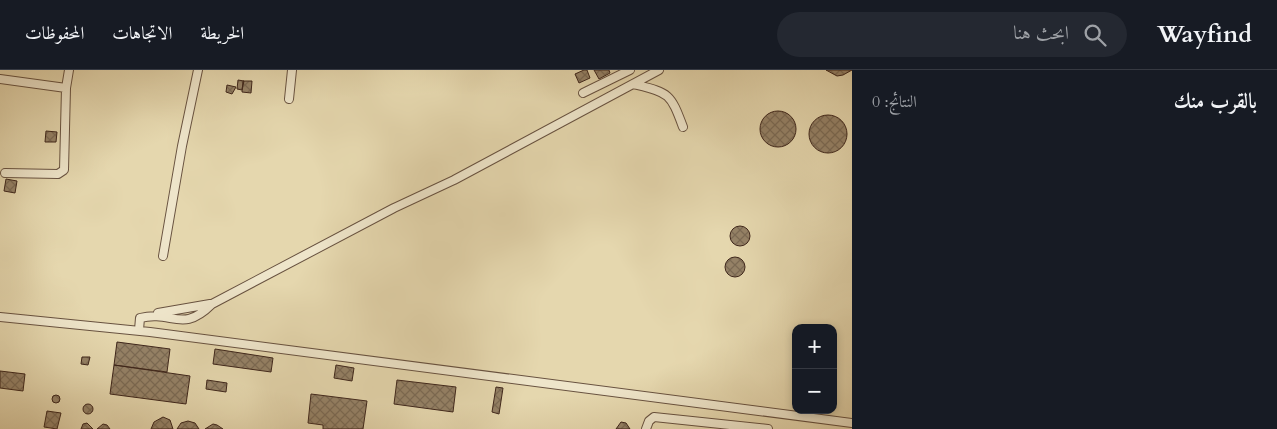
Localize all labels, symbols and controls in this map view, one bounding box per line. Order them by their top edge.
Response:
search box [777,12,1127,57]
text: Wayfind [1157,18,1252,51]
text: ابحث هنا [1013,20,1069,46]
text: المحفوظات [25,21,84,46]
text: الاتجاهات [112,21,172,46]
text: الخريطة [200,21,244,46]
icon: search [1081,21,1109,49]
text: بالقرب منك [1174,87,1257,116]
text: النتائج: 0 [872,91,917,113]
map controls [792,324,837,414]
button: + [792,324,837,369]
button: − [792,369,837,414]

